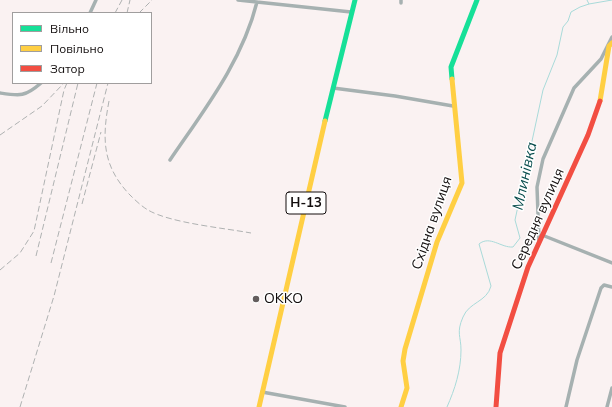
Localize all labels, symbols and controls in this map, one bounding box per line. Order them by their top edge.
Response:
legend [12,12,152,84]
text: Вільно [50,21,89,36]
text: Повільно [50,41,104,56]
text: Затор [50,61,85,76]
water label: Млинівка [509,140,541,212]
street label: Середня вулиця [508,166,568,272]
street label: Східна вулиця [408,174,456,272]
road number: Н-13 [286,192,326,214]
place label: OKKO [264,291,303,307]
marker: OKKO [251,294,261,304]

